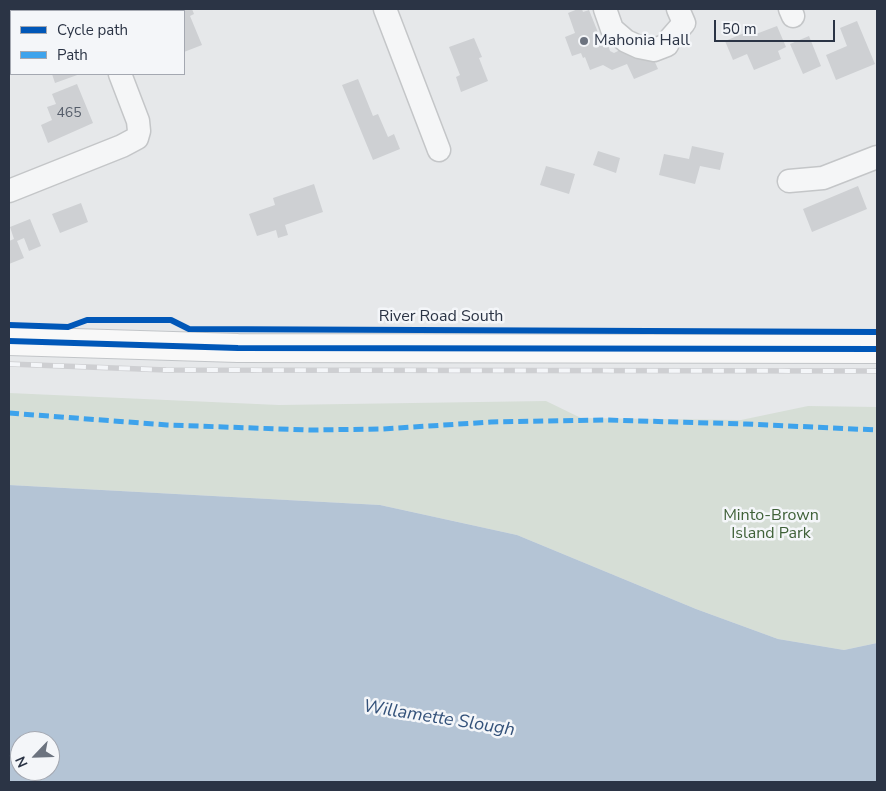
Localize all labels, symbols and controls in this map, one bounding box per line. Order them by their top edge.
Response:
legend [10,10,185,75]
scale bar [716,10,837,42]
text: 50 m [722,19,757,39]
text: Cycle path [57,20,128,40]
place label: Mahonia Hall [594,31,690,51]
marker: Mahonia Hall [578,35,590,47]
text: Path [57,45,88,65]
house number: 465 [56,106,82,122]
street label: River Road South [379,307,503,327]
park label: Minto-Brown Island Park [723,506,819,544]
water label: Willamette Slough [362,696,516,742]
north arrow [10,731,60,781]
text: N [11,753,33,771]

